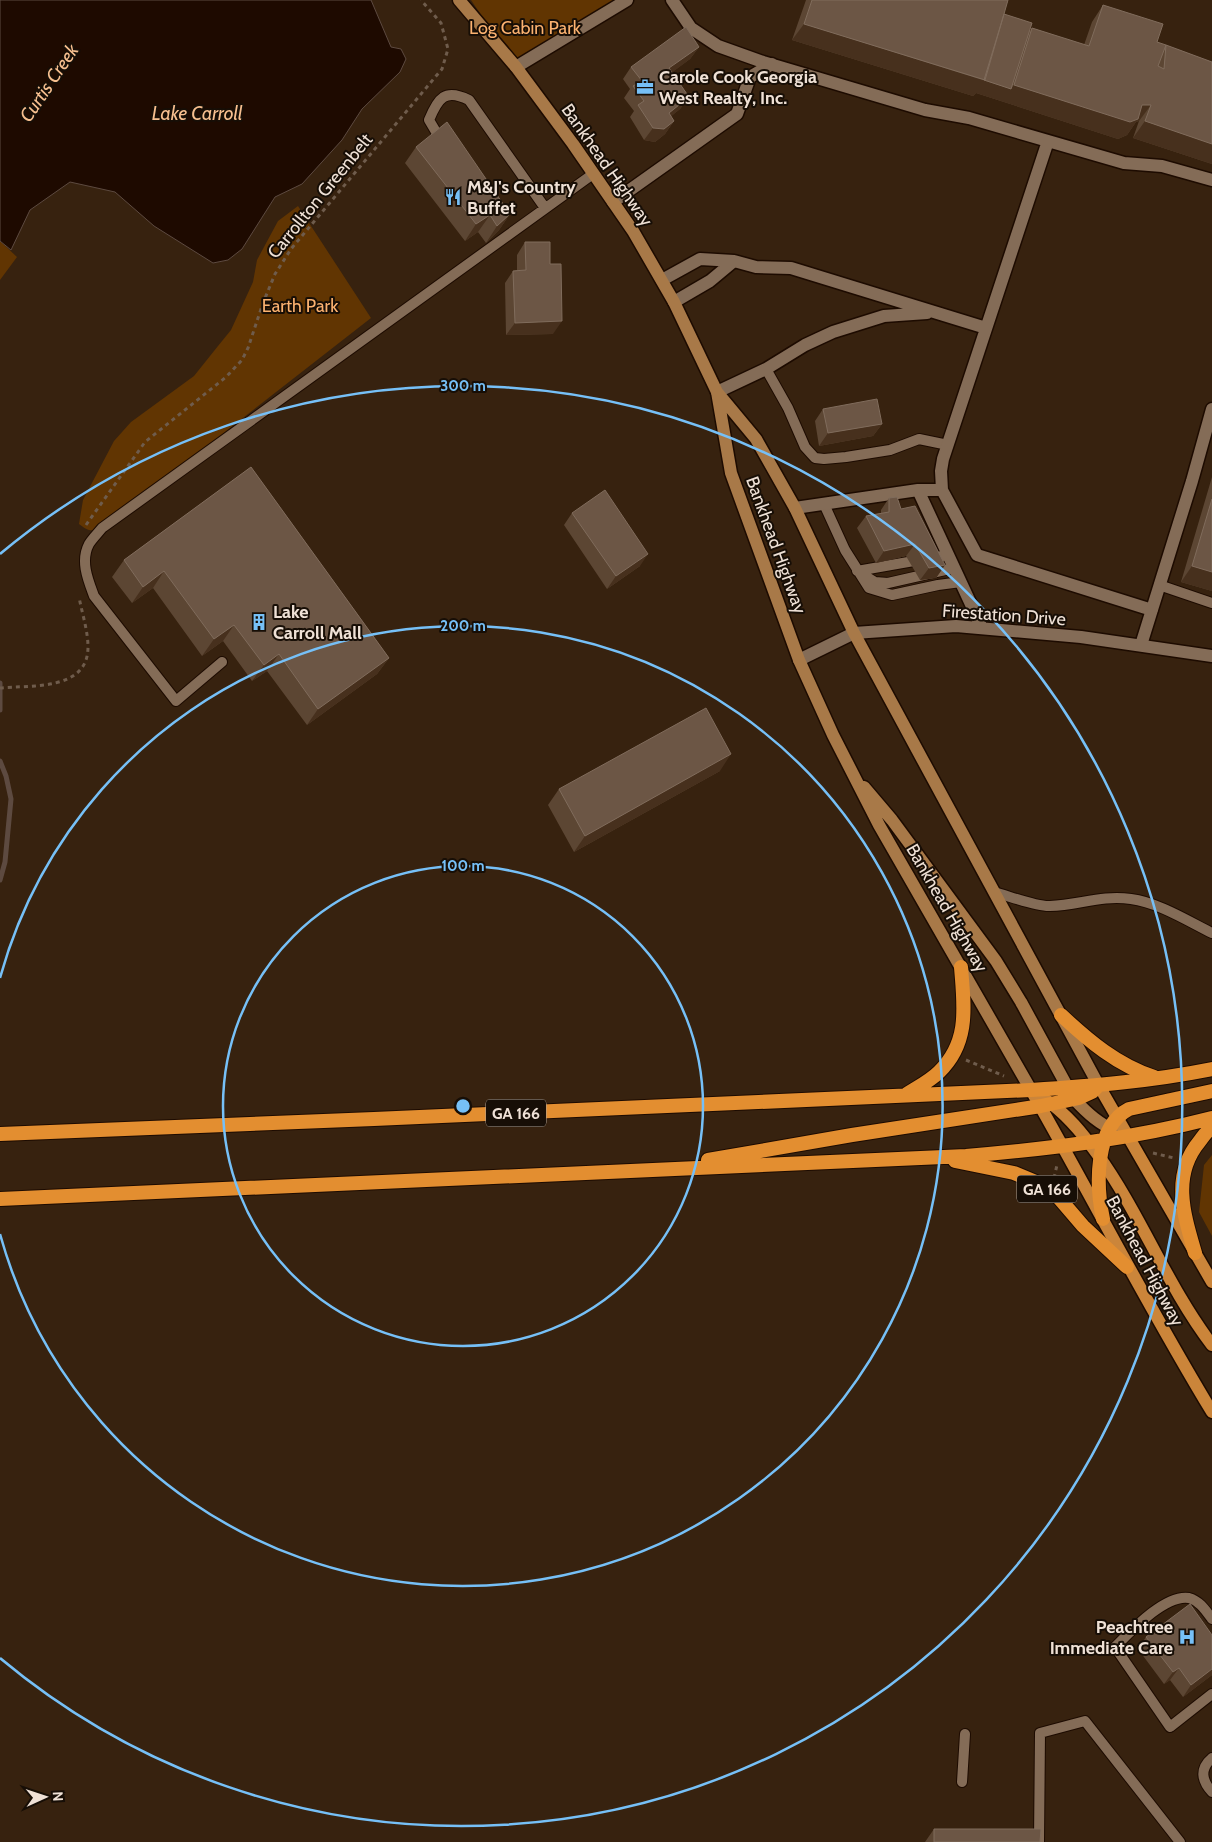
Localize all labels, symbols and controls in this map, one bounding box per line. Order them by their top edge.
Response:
park label: Log Cabin Park [469,17,582,39]
water label: Curtis Creek [15,39,84,126]
place label: Carole Cook Georgia West Realty, Inc. [659,66,817,109]
office icon: Carole Cook Georgia West Realty, Inc. [635,77,655,97]
street label: Bankhead Highway [557,100,657,230]
water label: Lake Carroll [152,102,243,125]
street label: Carrollton Greenbelt [263,129,377,263]
place label: M&J's Country Buffet [467,176,576,219]
restaurant icon: M&J's Country Buffet [443,187,463,207]
park label: Earth Park [262,295,339,317]
text: 300 m [440,377,486,395]
street label: Bankhead Highway [741,473,811,617]
street label: Firestation Drive [941,600,1067,630]
place label: Lake Carroll Mall [273,601,362,644]
building icon: Lake Carroll Mall [249,612,269,632]
text: 200 m [440,617,486,635]
street label: Bankhead Highway [901,840,993,976]
text: 100 m [441,857,485,875]
centre of rings [454,1097,472,1115]
road number: GA 166 [486,1100,546,1126]
road number: GA 166 [1017,1176,1077,1202]
street label: Bankhead Highway [1101,1192,1189,1330]
place label: Peachtree Immediate Care [1050,1616,1173,1659]
hospital icon: Peachtree Immediate Care [1177,1627,1197,1647]
north arrow [20,1772,70,1822]
text: N [49,1791,67,1802]

